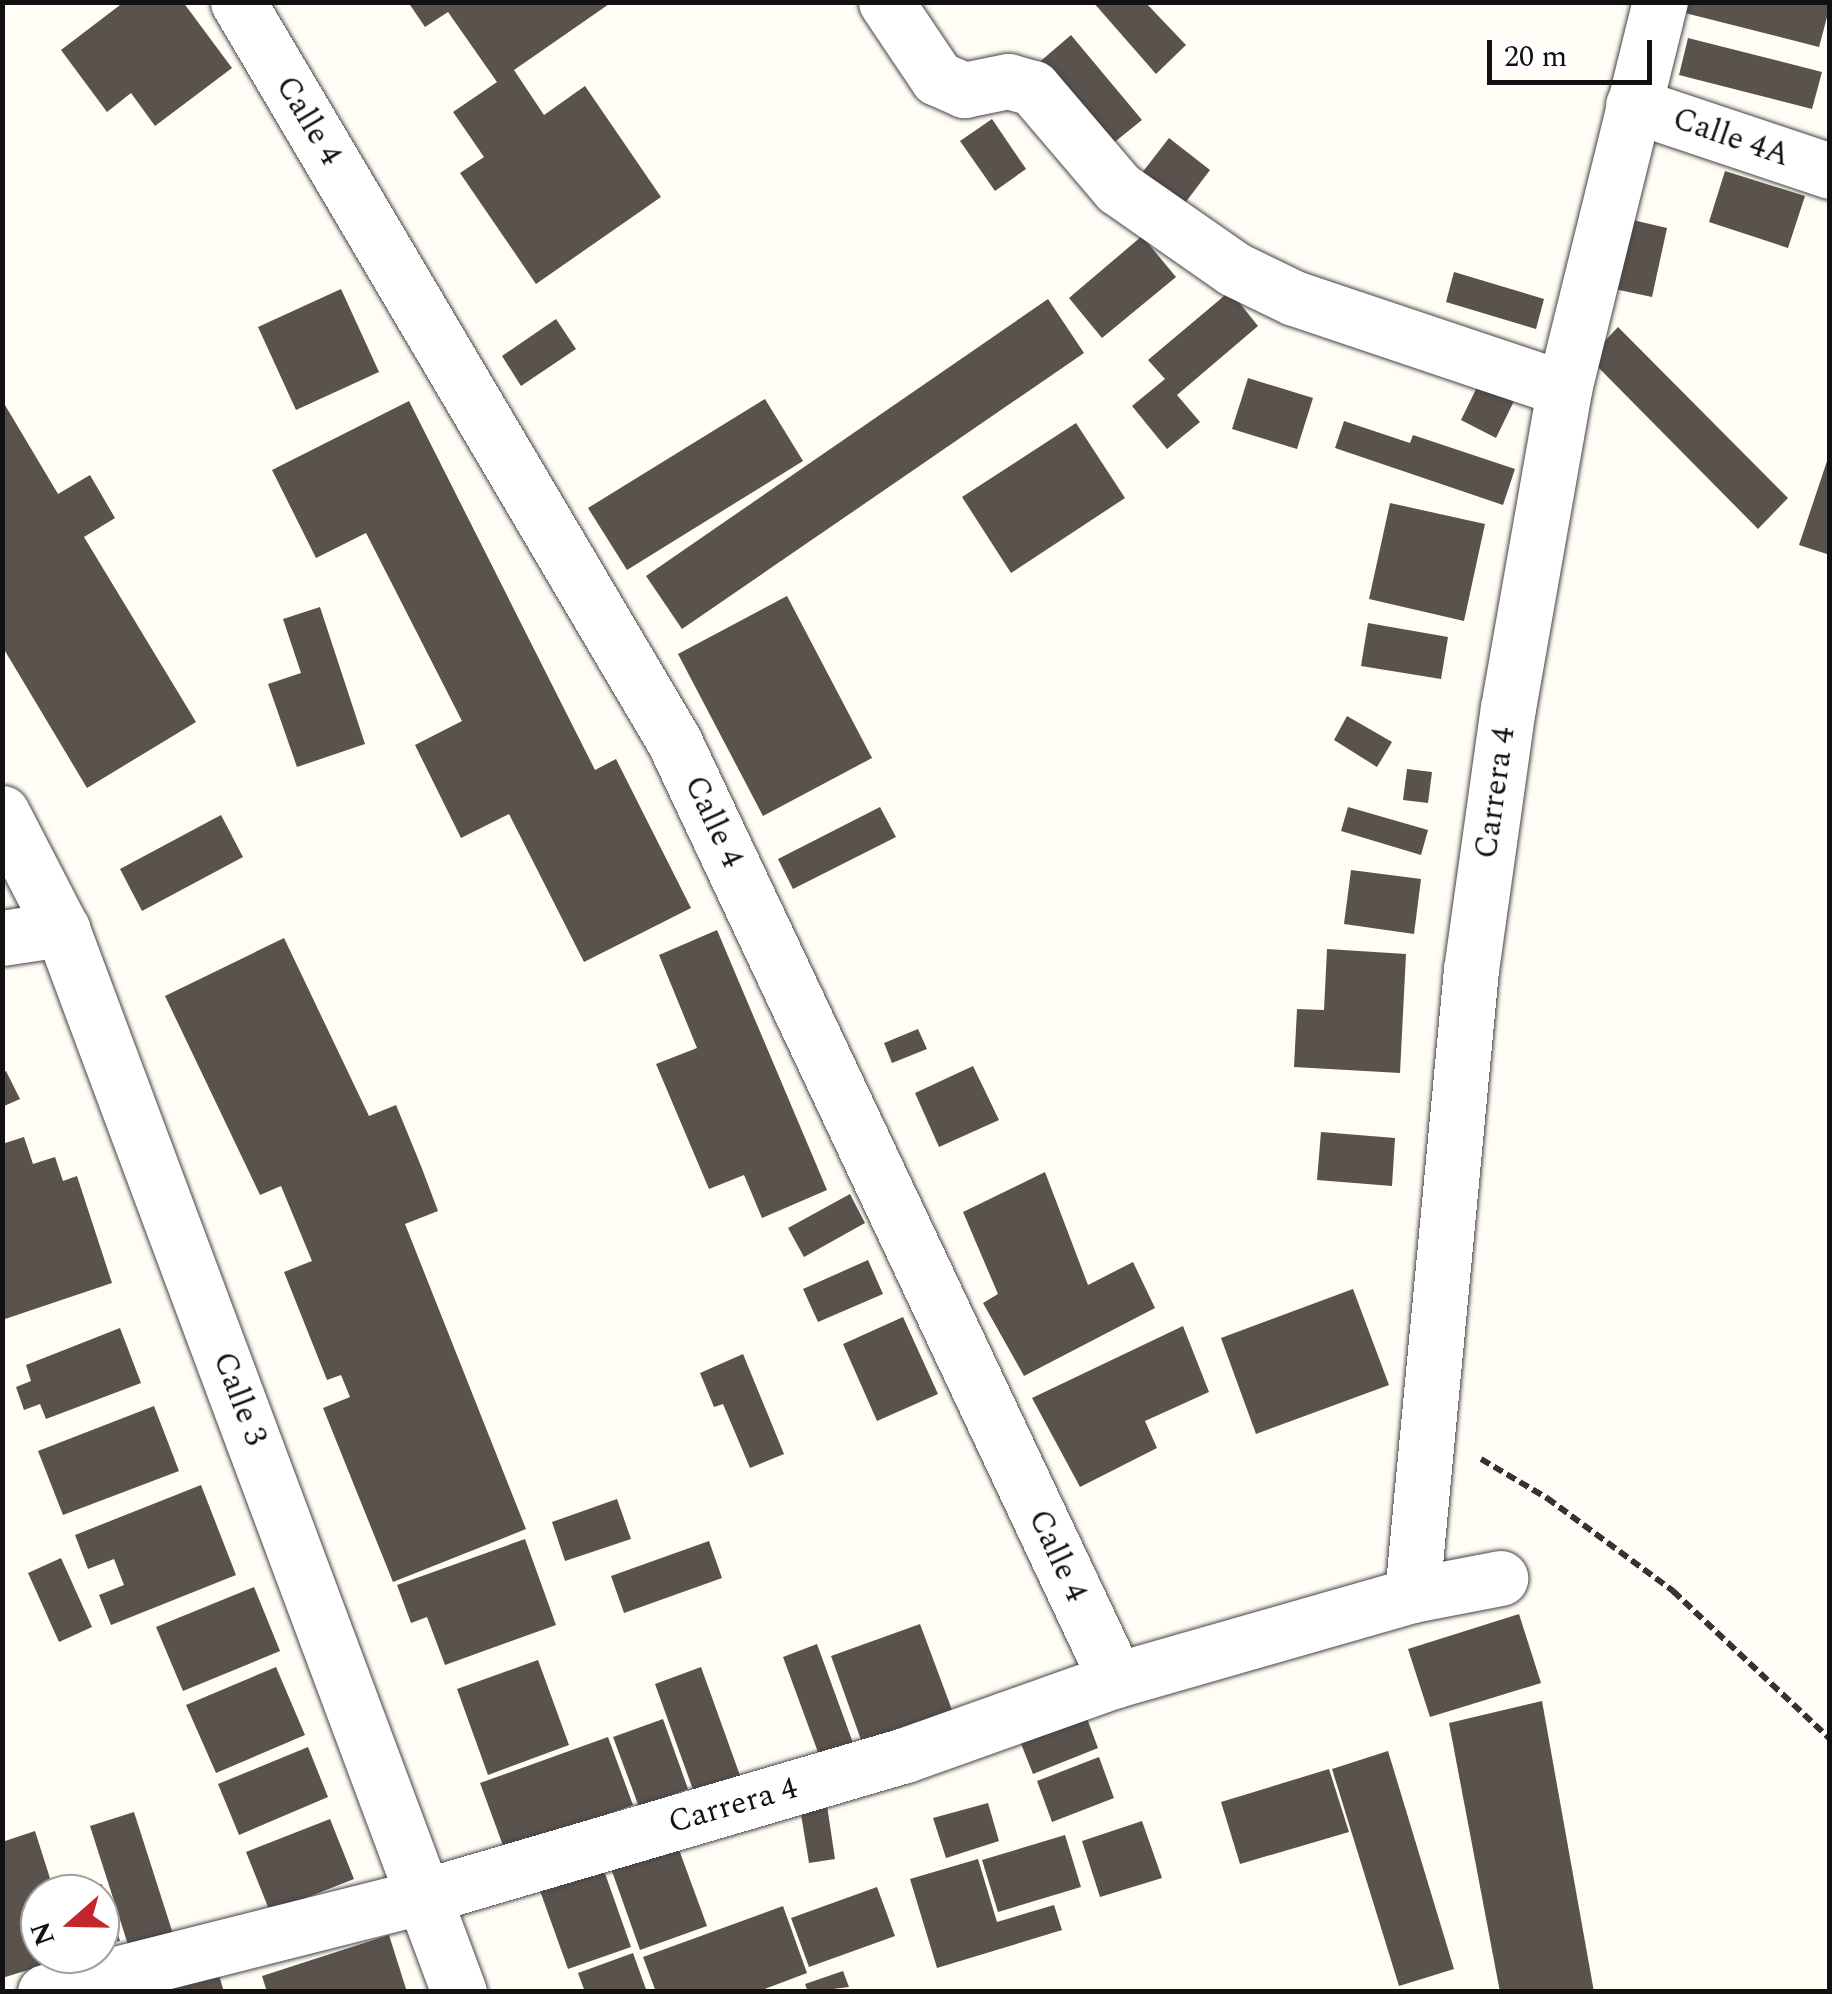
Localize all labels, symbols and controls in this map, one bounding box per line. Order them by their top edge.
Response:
scale bar [1492,20,1657,82]
text: 20 m [1504,34,1567,80]
street label: Calle 4 [267,70,349,172]
street label: Calle 4A [1668,100,1794,176]
street label: Carrera 4 [1468,725,1524,861]
street label: Calle 4 [675,770,751,874]
street label: Calle 3 [204,1347,274,1451]
street label: Calle 4 [1019,1504,1095,1608]
street label: Carrera 4 [664,1769,802,1843]
north arrow [20,1874,120,1974]
text: N [19,1916,67,1952]

